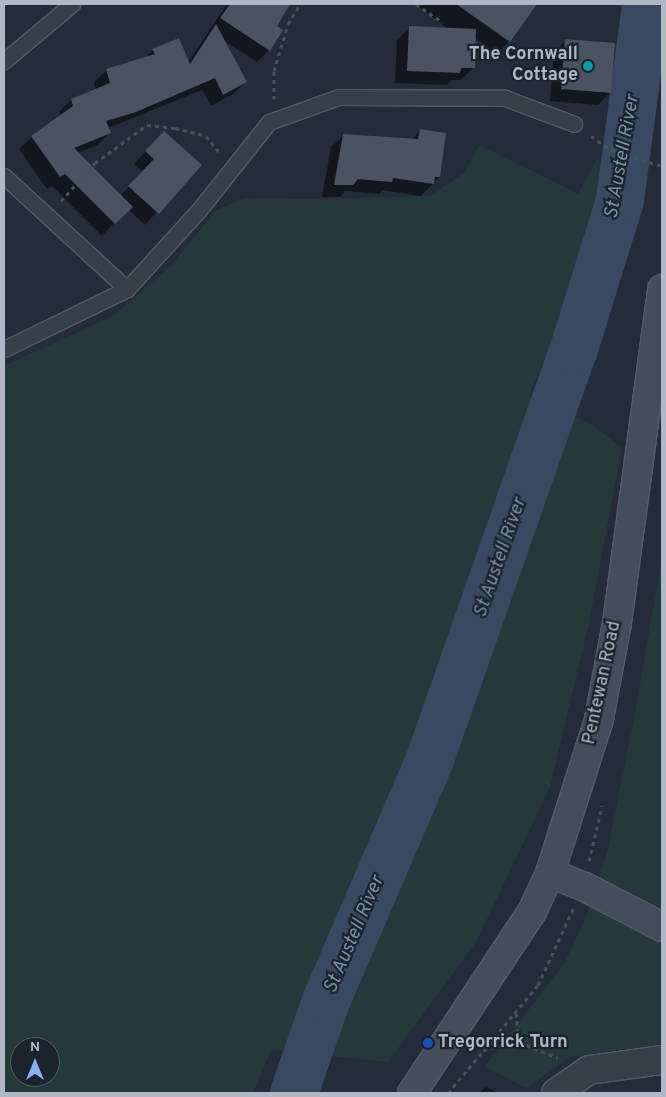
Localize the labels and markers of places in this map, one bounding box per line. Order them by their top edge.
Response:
place label: The Cornwall Cottage [469,45,578,88]
marker: The Cornwall Cottage [582,60,594,72]
place label: Tregorrick Turn [438,1032,568,1054]
marker: Tregorrick Turn [422,1037,434,1049]

